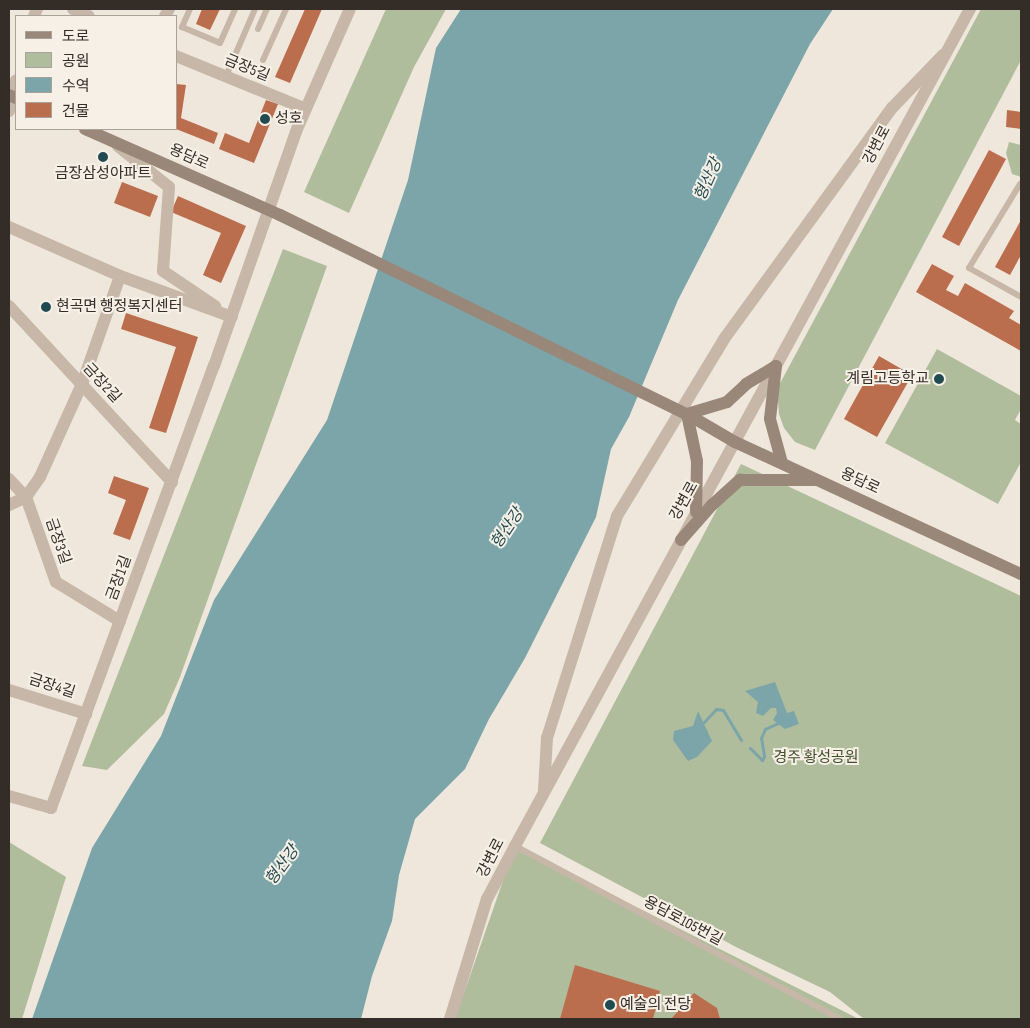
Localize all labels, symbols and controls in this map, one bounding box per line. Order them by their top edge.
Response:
legend [15,15,178,130]
text: 도로 [62,27,90,46]
street label: 금장5길 [222,51,272,85]
text: 공원 [62,52,90,71]
text: 수역 [62,77,90,96]
text: 건물 [62,102,90,121]
place label: 성호 [275,110,303,128]
marker: 성호 [259,113,271,125]
street label: 강변로 [859,122,895,168]
street label: 용담로 [166,140,212,174]
marker: 금장삼성아파트 [97,151,109,163]
water label: 형산강 [691,156,727,204]
place label: 금장삼성아파트 [55,165,151,183]
place label: 현곡면 행정복지센터 [56,298,183,316]
marker: 현곡면 행정복지센터 [40,301,52,313]
street label: 금장2길 [79,359,125,407]
place label: 계림고등학교 [846,370,929,388]
marker: 계림고등학교 [933,373,945,385]
street label: 용담로 [837,464,883,498]
street label: 강변로 [666,479,702,523]
water label: 형산강 [488,505,528,553]
street label: 금장3길 [42,516,74,566]
street label: 금장1길 [103,553,135,603]
street label: 금장4길 [27,670,77,702]
park label: 경주 황성공원 [773,749,859,767]
street label: 강변로 [474,835,508,881]
water label: 형산강 [262,842,304,890]
street label: 용담로105번길 [640,893,726,949]
place label: 예술의 전당 [620,996,691,1014]
marker: 예술의 전당 [604,999,616,1011]

